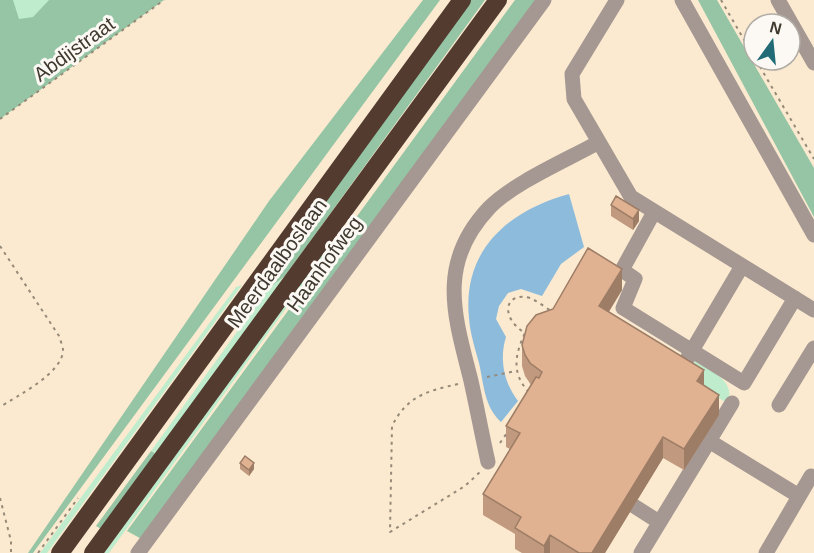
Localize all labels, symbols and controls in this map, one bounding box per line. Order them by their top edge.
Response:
street label: Abdijstraat [29,12,119,86]
north arrow [742,12,802,72]
text: N [768,18,784,38]
street label: Meerdaalboslaan [223,194,331,332]
street label: Haanhofweg [282,212,366,316]

